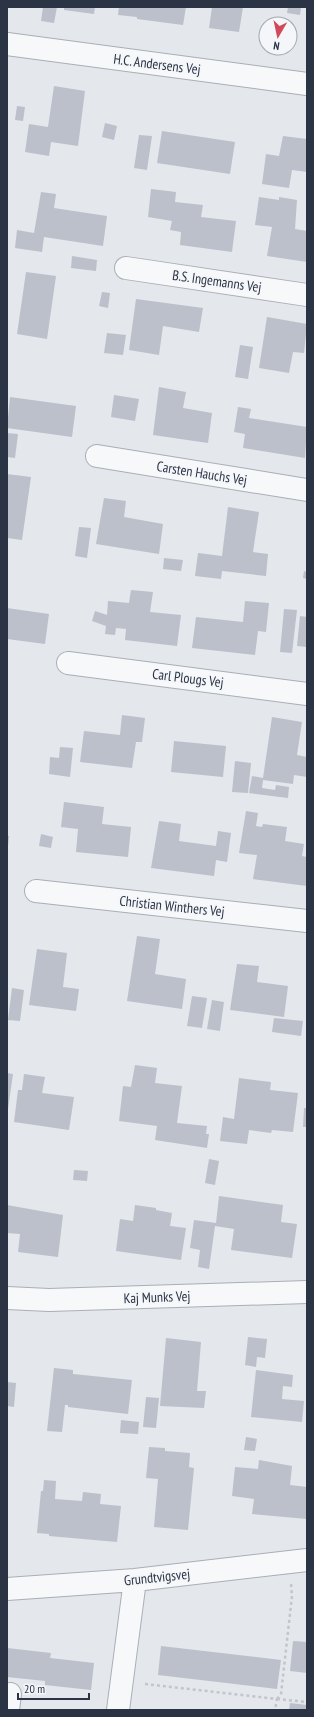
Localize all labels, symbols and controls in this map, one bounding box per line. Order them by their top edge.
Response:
north arrow [258,16,298,56]
text: N [272,38,280,53]
street label: H.C. Andersens Vej [112,50,202,78]
street label: B.S. Ingemanns Vej [171,266,263,296]
street label: Carsten Hauchs Vej [155,457,249,489]
street label: Carl Plougs Vej [151,665,225,691]
street label: Christian Winthers Vej [118,892,226,920]
street label: Kaj Munks Vej [123,1287,191,1307]
street label: Grundtvigsvej [123,1565,191,1589]
scale bar [18,1675,89,1701]
text: 20 m [24,1681,45,1696]

